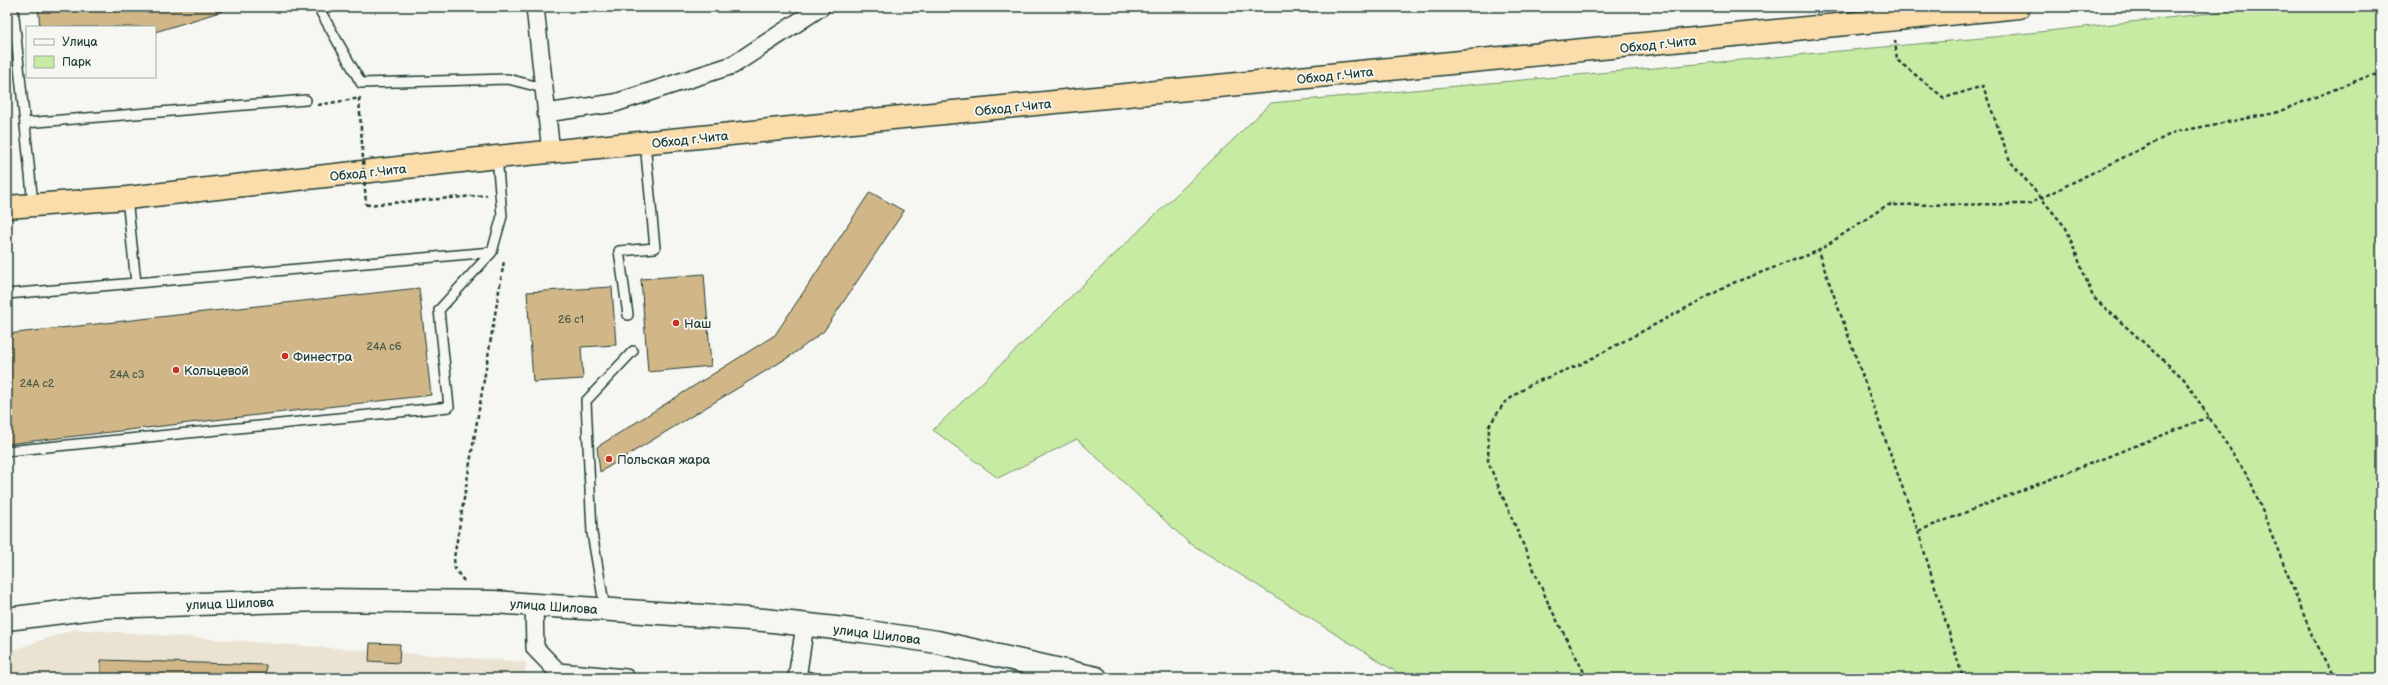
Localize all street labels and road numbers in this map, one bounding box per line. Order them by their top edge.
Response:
street label: Обход г.Чита [1619,33,1698,57]
street label: Обход г.Чита [1296,64,1375,88]
street label: Обход г.Чита [974,96,1053,120]
street label: Обход г.Чита [651,128,730,152]
street label: Обход г.Чита [329,161,408,185]
street label: улица Шилова [186,594,275,614]
street label: улица Шилова [509,596,599,618]
street label: улица Шилова [832,622,922,648]

